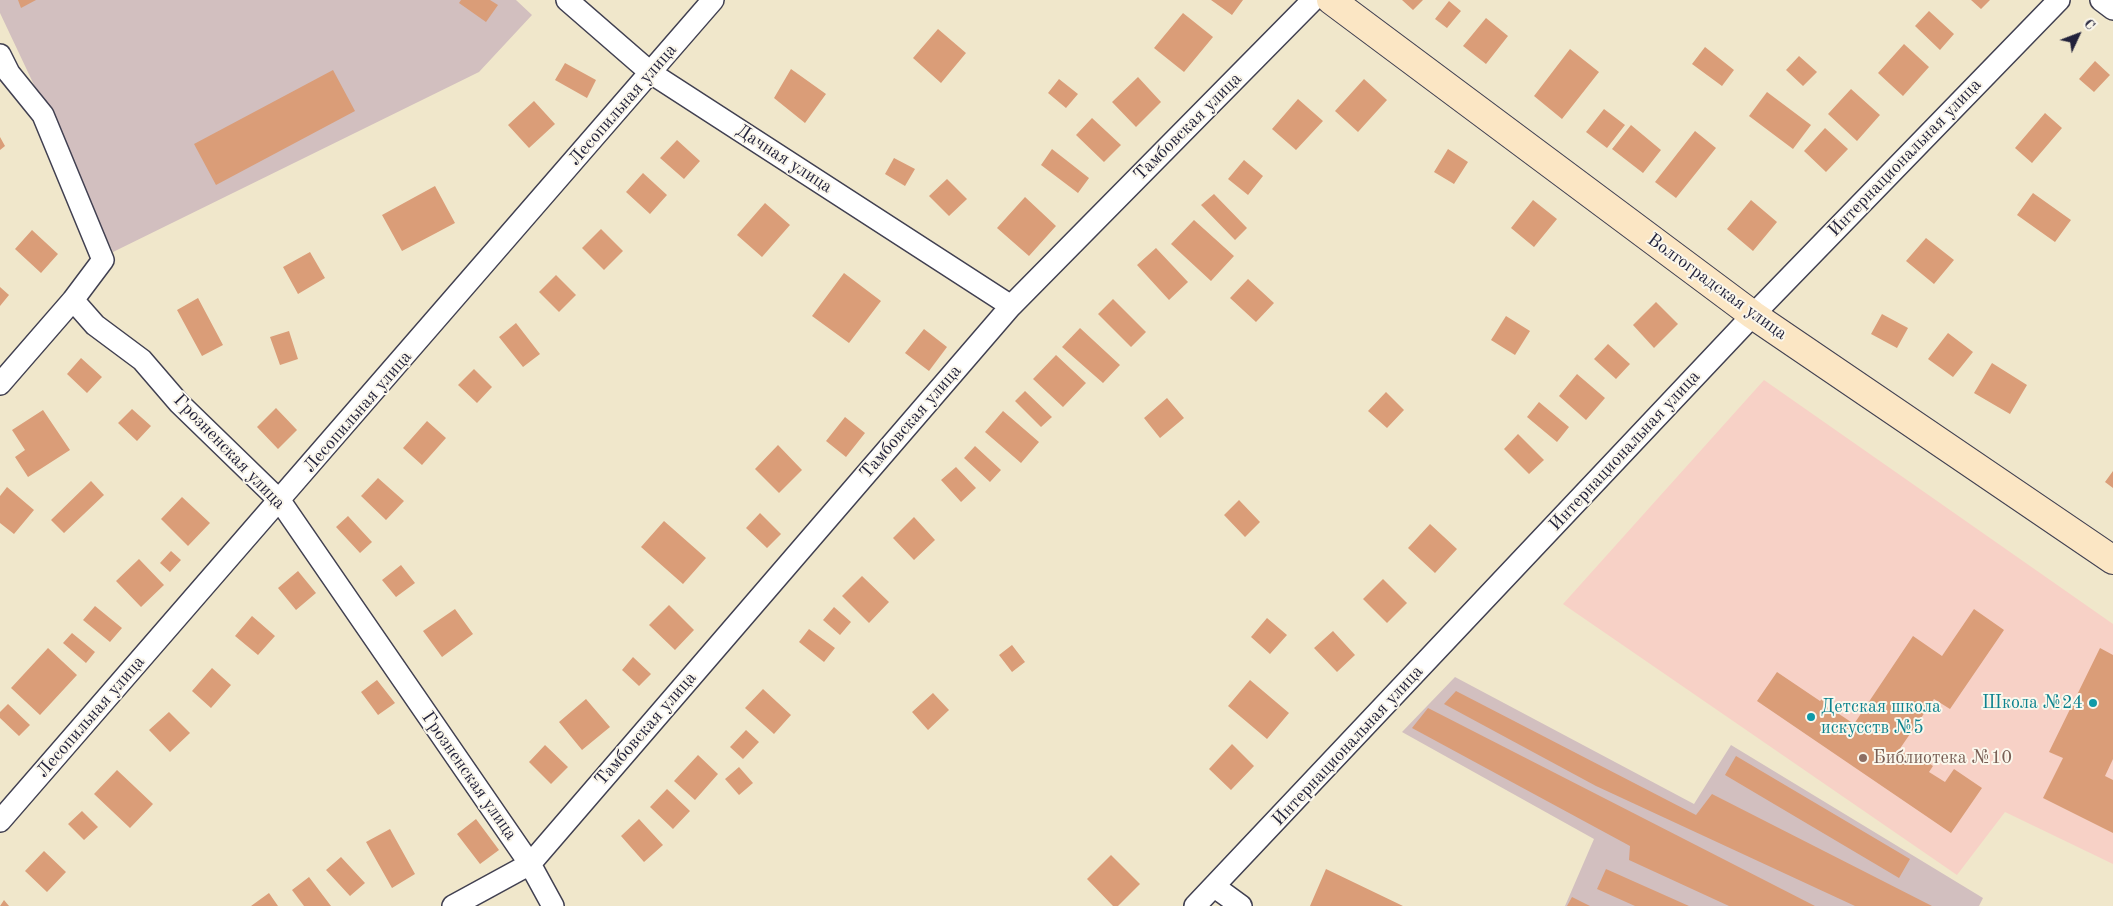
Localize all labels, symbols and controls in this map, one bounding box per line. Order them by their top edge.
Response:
north arrow [2053,10,2103,60]
text: С [2081,17,2097,33]
street label: Лесопильная улица [564,40,682,170]
street label: Тамбовская улица [1129,68,1247,186]
street label: Интернациональная улица [1824,74,1986,242]
street label: Дачная улица [732,120,836,198]
street label: Волгоградская улица [1643,229,1791,345]
street label: Лесопильная улица [299,347,417,477]
street label: Тамбовская улица [856,361,966,483]
street label: Интернациональная улица [1545,366,1705,536]
street label: Грозненская улица [168,390,290,514]
street label: Лесопильная улица [32,652,150,782]
street label: Интернациональная улица [1268,661,1428,831]
street label: Тамбовская улица [591,668,701,790]
place label: Школа №24 [1982,692,2083,714]
place label: Детская школа искусств №5 [1821,696,1941,739]
marker: Школа №24 [2087,697,2099,709]
street label: Грозненская улица [417,708,521,844]
marker: Детская школа искусств №5 [1805,711,1817,723]
place label: Библиотека №10 [1873,747,2012,769]
marker: Библиотека №10 [1857,752,1869,764]

